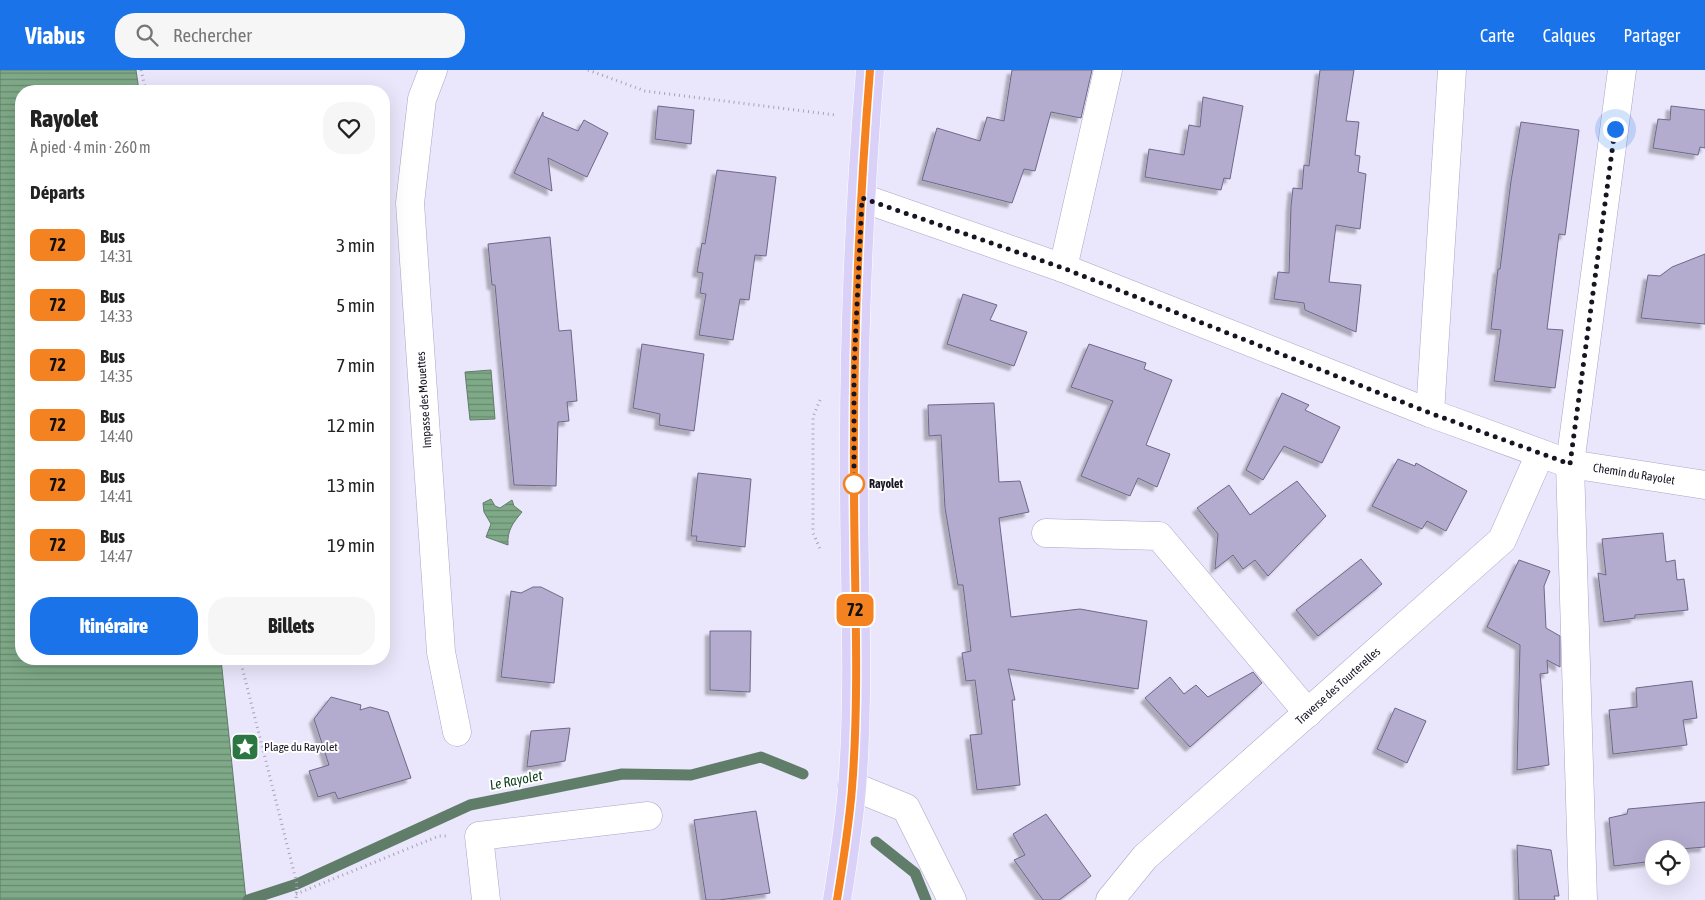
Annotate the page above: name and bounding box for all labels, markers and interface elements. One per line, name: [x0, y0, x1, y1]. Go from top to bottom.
search box: [115, 13, 465, 58]
icon: search: [133, 21, 161, 49]
text: Viabus: [25, 22, 85, 49]
text: Rechercher: [173, 24, 252, 46]
text: Carte: [1480, 25, 1515, 46]
text: Calques: [1543, 25, 1596, 46]
text: Partager: [1624, 25, 1680, 46]
button: heart: [323, 102, 375, 154]
text: Rayolet: [30, 105, 98, 132]
your location: [1603, 117, 1628, 142]
text: À pied · 4 min · 260 m: [30, 138, 151, 156]
text: Départs: [30, 181, 85, 203]
text: Bus: [100, 225, 125, 247]
text: 72: [49, 234, 66, 255]
text: 3 min: [336, 234, 375, 256]
text: 14:31: [100, 247, 133, 265]
text: Bus: [100, 285, 125, 307]
text: 72: [49, 294, 66, 315]
text: 5 min: [336, 294, 375, 316]
text: 14:33: [100, 307, 133, 325]
text: Bus: [100, 345, 125, 367]
street label: Impasse des Mouettes: [414, 351, 434, 449]
text: 72: [49, 354, 66, 375]
text: 7 min: [336, 354, 375, 376]
text: 14:35: [100, 367, 133, 385]
text: Bus: [100, 405, 125, 427]
text: 72: [49, 414, 66, 435]
text: 12 min: [327, 414, 375, 436]
text: 14:40: [100, 427, 133, 445]
street label: Chemin du Rayolet: [1592, 461, 1676, 487]
text: Bus: [100, 465, 125, 487]
marker: Rayolet: [843, 473, 865, 495]
text: 72: [49, 474, 66, 495]
text: 13 min: [327, 474, 375, 496]
place label: Rayolet: [869, 477, 904, 491]
text: 14:41: [100, 487, 133, 505]
text: Bus: [100, 525, 125, 547]
text: 72: [49, 534, 66, 555]
text: 19 min: [327, 534, 375, 556]
text: 14:47: [100, 547, 133, 565]
line badge: 72: [832, 594, 878, 626]
button: Itinéraire: [30, 597, 198, 655]
button: Billets: [208, 597, 375, 655]
text: 72: [847, 599, 863, 620]
street label: Traverse des Tourterelles: [1293, 644, 1383, 728]
place icon: Plage du Rayolet: [230, 732, 260, 762]
place label: Plage du Rayolet: [264, 740, 338, 754]
water label: Le Rayolet: [488, 767, 544, 793]
map controls: [1645, 840, 1690, 885]
button: locate: [1645, 840, 1690, 885]

